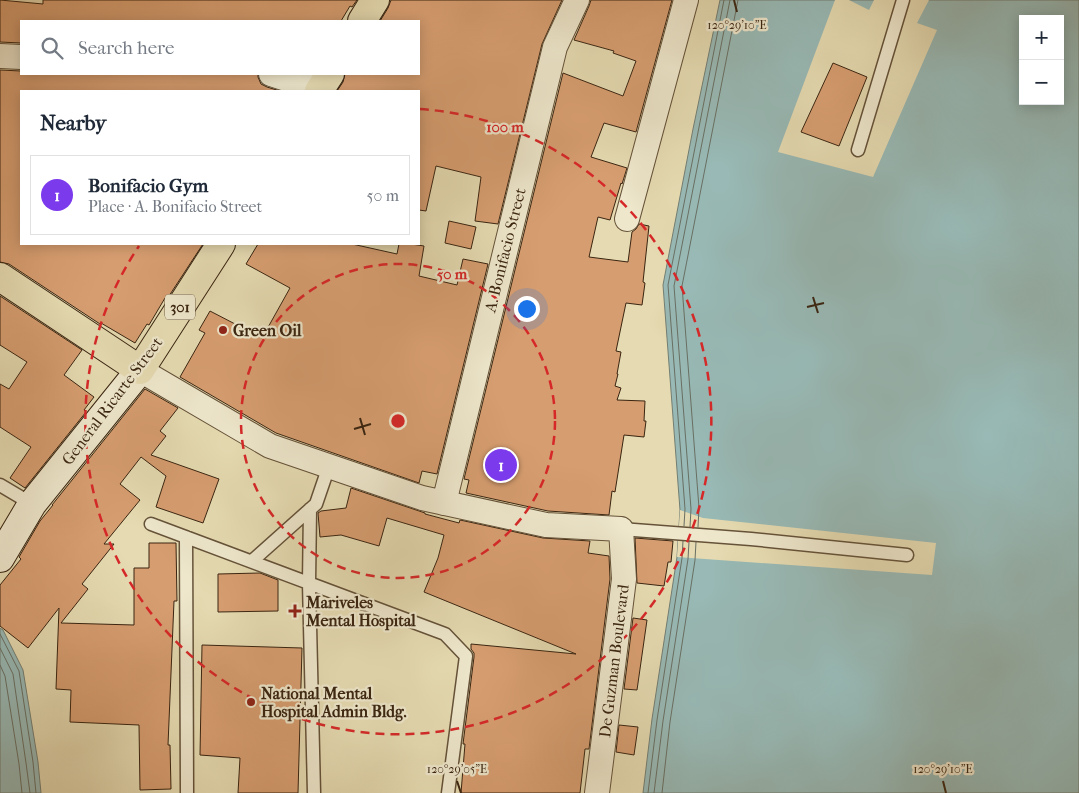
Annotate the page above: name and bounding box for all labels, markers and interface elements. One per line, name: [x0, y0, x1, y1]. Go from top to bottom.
map controls: [1019, 15, 1064, 105]
button: +: [1019, 15, 1064, 60]
text: 120°29'10"E: [707, 18, 767, 32]
search box: [20, 20, 420, 75]
icon: search: [38, 34, 66, 62]
text: Search here: [78, 37, 174, 59]
button: −: [1019, 60, 1064, 105]
text: Nearby: [40, 111, 106, 135]
text: 100 m: [486, 118, 524, 136]
text: Bonifacio Gym: [88, 175, 208, 197]
text: 1: [54, 186, 60, 205]
text: 50 m: [367, 186, 399, 205]
street label: A. Bonifacio Street: [480, 186, 530, 315]
text: Place · A. Bonifacio Street: [88, 197, 262, 216]
text: 50 m: [437, 265, 468, 283]
road number: 301: [165, 294, 195, 320]
your location: [514, 296, 540, 322]
place label: Green Oil: [233, 321, 302, 340]
marker: Green Oil: [217, 324, 229, 336]
street label: General Ricarte Street: [58, 333, 166, 469]
centre of rings: [389, 412, 407, 430]
pin: 1: [485, 446, 517, 484]
street label: De Guzman Boulevard: [595, 583, 633, 739]
place label: Mariveles Mental Hospital: [305, 593, 416, 631]
marker: Mariveles Mental Hospital: [288, 604, 302, 618]
place label: National Mental Hospital Admin Bldg.: [261, 684, 407, 722]
marker: National Mental Hospital Admin Bldg.: [245, 696, 257, 708]
text: 120°29'05"E: [427, 762, 487, 776]
text: 120°29'10"E: [913, 762, 973, 776]

